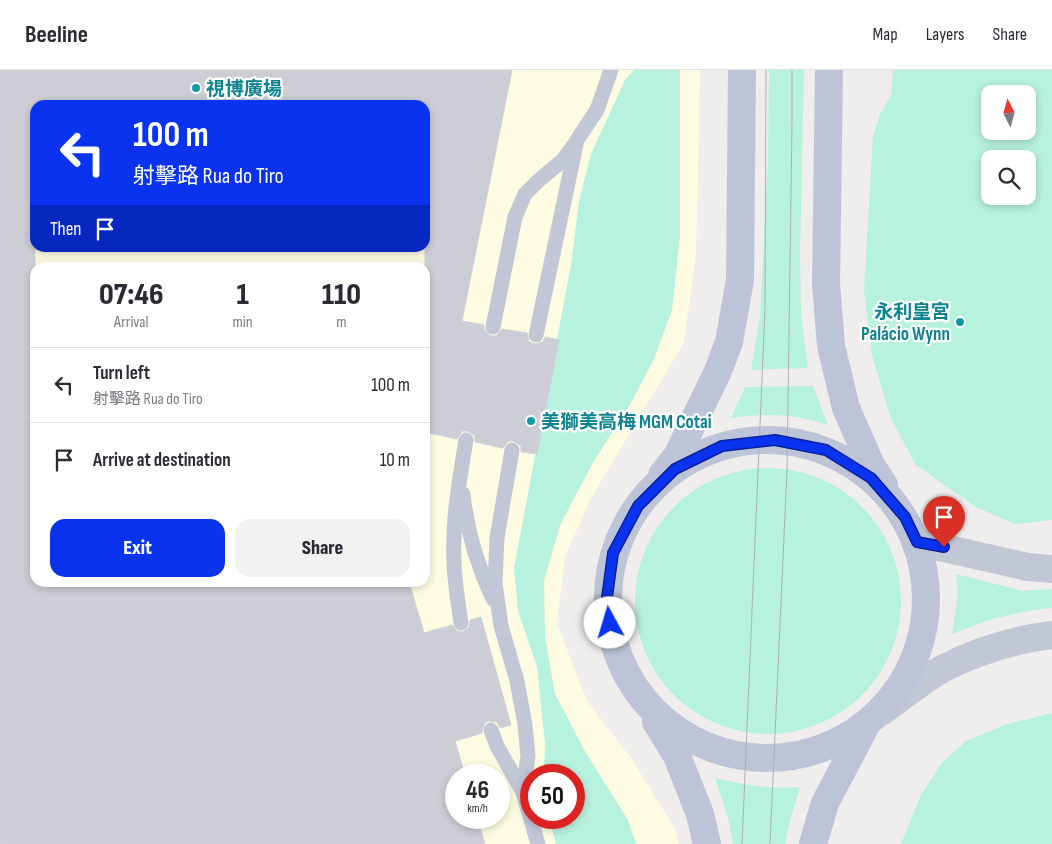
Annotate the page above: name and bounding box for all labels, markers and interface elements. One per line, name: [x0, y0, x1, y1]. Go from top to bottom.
text: Beeline: [25, 20, 88, 49]
text: Map: [873, 24, 898, 45]
text: Layers: [926, 24, 965, 45]
text: Share: [993, 24, 1027, 45]
place label: 視博廣場: [206, 78, 282, 101]
marker: 視博廣場: [190, 82, 202, 94]
north arrow: [981, 85, 1036, 140]
map controls: [981, 85, 1036, 205]
text: 100 m: [133, 114, 209, 157]
icon: left: [50, 120, 115, 185]
button: search: [981, 150, 1036, 205]
text: 射擊路 Rua do Tiro: [133, 163, 284, 190]
icon: arrive: [91, 215, 119, 243]
text: Then: [50, 218, 81, 241]
text: 07:46: [99, 277, 164, 313]
text: 1: [236, 277, 249, 313]
text: 110: [322, 277, 361, 313]
place label: 永利皇宮 Palácio Wynn: [861, 301, 950, 346]
text: Arrival: [114, 313, 148, 332]
text: min: [233, 313, 253, 332]
text: m: [336, 313, 346, 332]
marker: 永利皇宮 Palácio Wynn: [954, 316, 966, 328]
text: Turn left: [93, 362, 150, 385]
icon: left: [50, 371, 78, 399]
text: 100 m: [371, 374, 410, 397]
text: 射擊路 Rua do Tiro: [93, 390, 203, 409]
place label: 美獅美高梅 MGM Cotai: [541, 411, 712, 434]
marker: 美獅美高梅 MGM Cotai: [525, 415, 537, 427]
icon: arrive: [50, 446, 78, 474]
text: Arrive at destination: [93, 449, 231, 472]
text: 10 m: [380, 449, 410, 472]
pin: [923, 496, 965, 547]
icon: arrive: [930, 503, 958, 531]
button: Exit: [50, 519, 225, 577]
button: Share: [235, 519, 410, 577]
position arrow: [583, 596, 635, 648]
speed limit sign: 50: [520, 764, 585, 829]
text: 46: [466, 775, 489, 806]
text: km/h: [467, 801, 488, 816]

